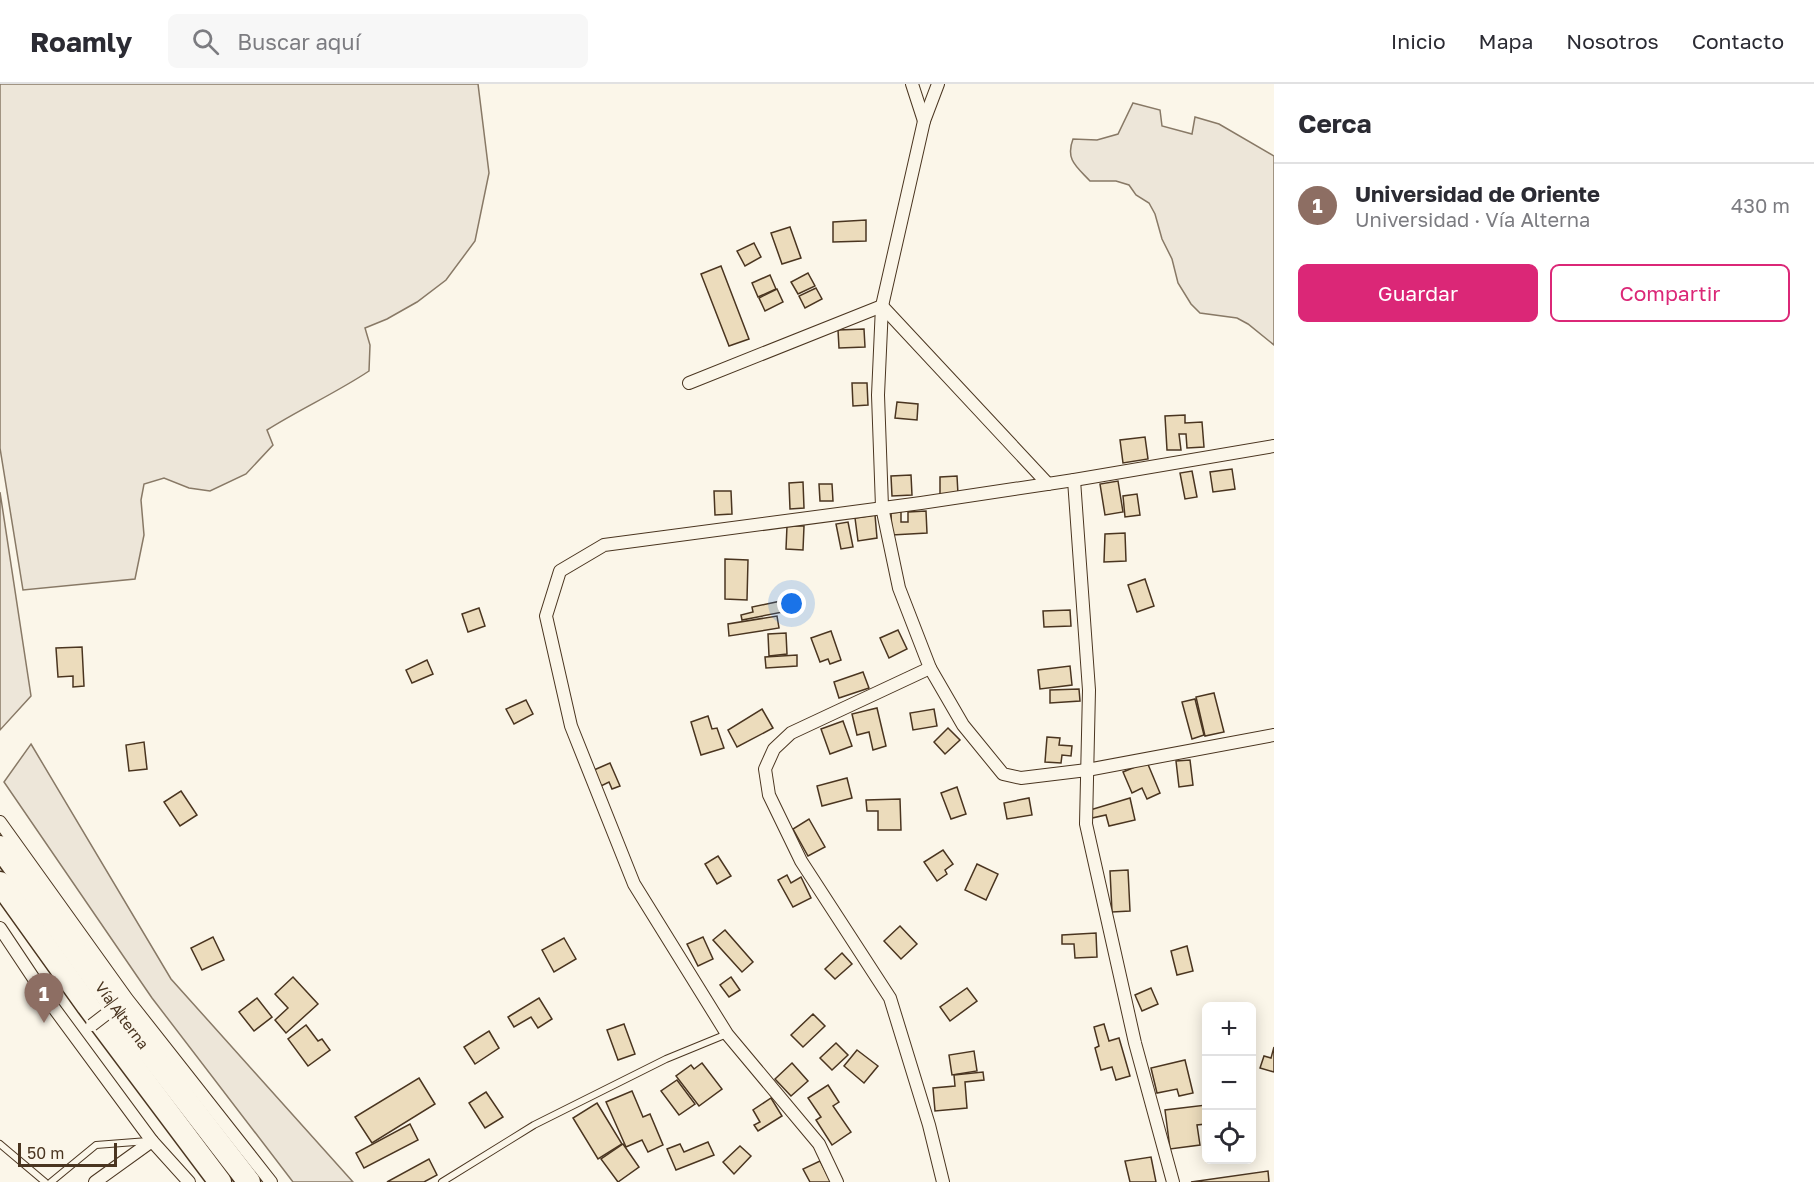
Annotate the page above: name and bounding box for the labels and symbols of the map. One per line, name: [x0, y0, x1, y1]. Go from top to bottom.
your location: [777, 589, 806, 618]
pin: 1: [24, 974, 63, 1023]
street label: Vía Alterna: [92, 978, 153, 1052]
scale bar: [18, 1140, 117, 1168]

